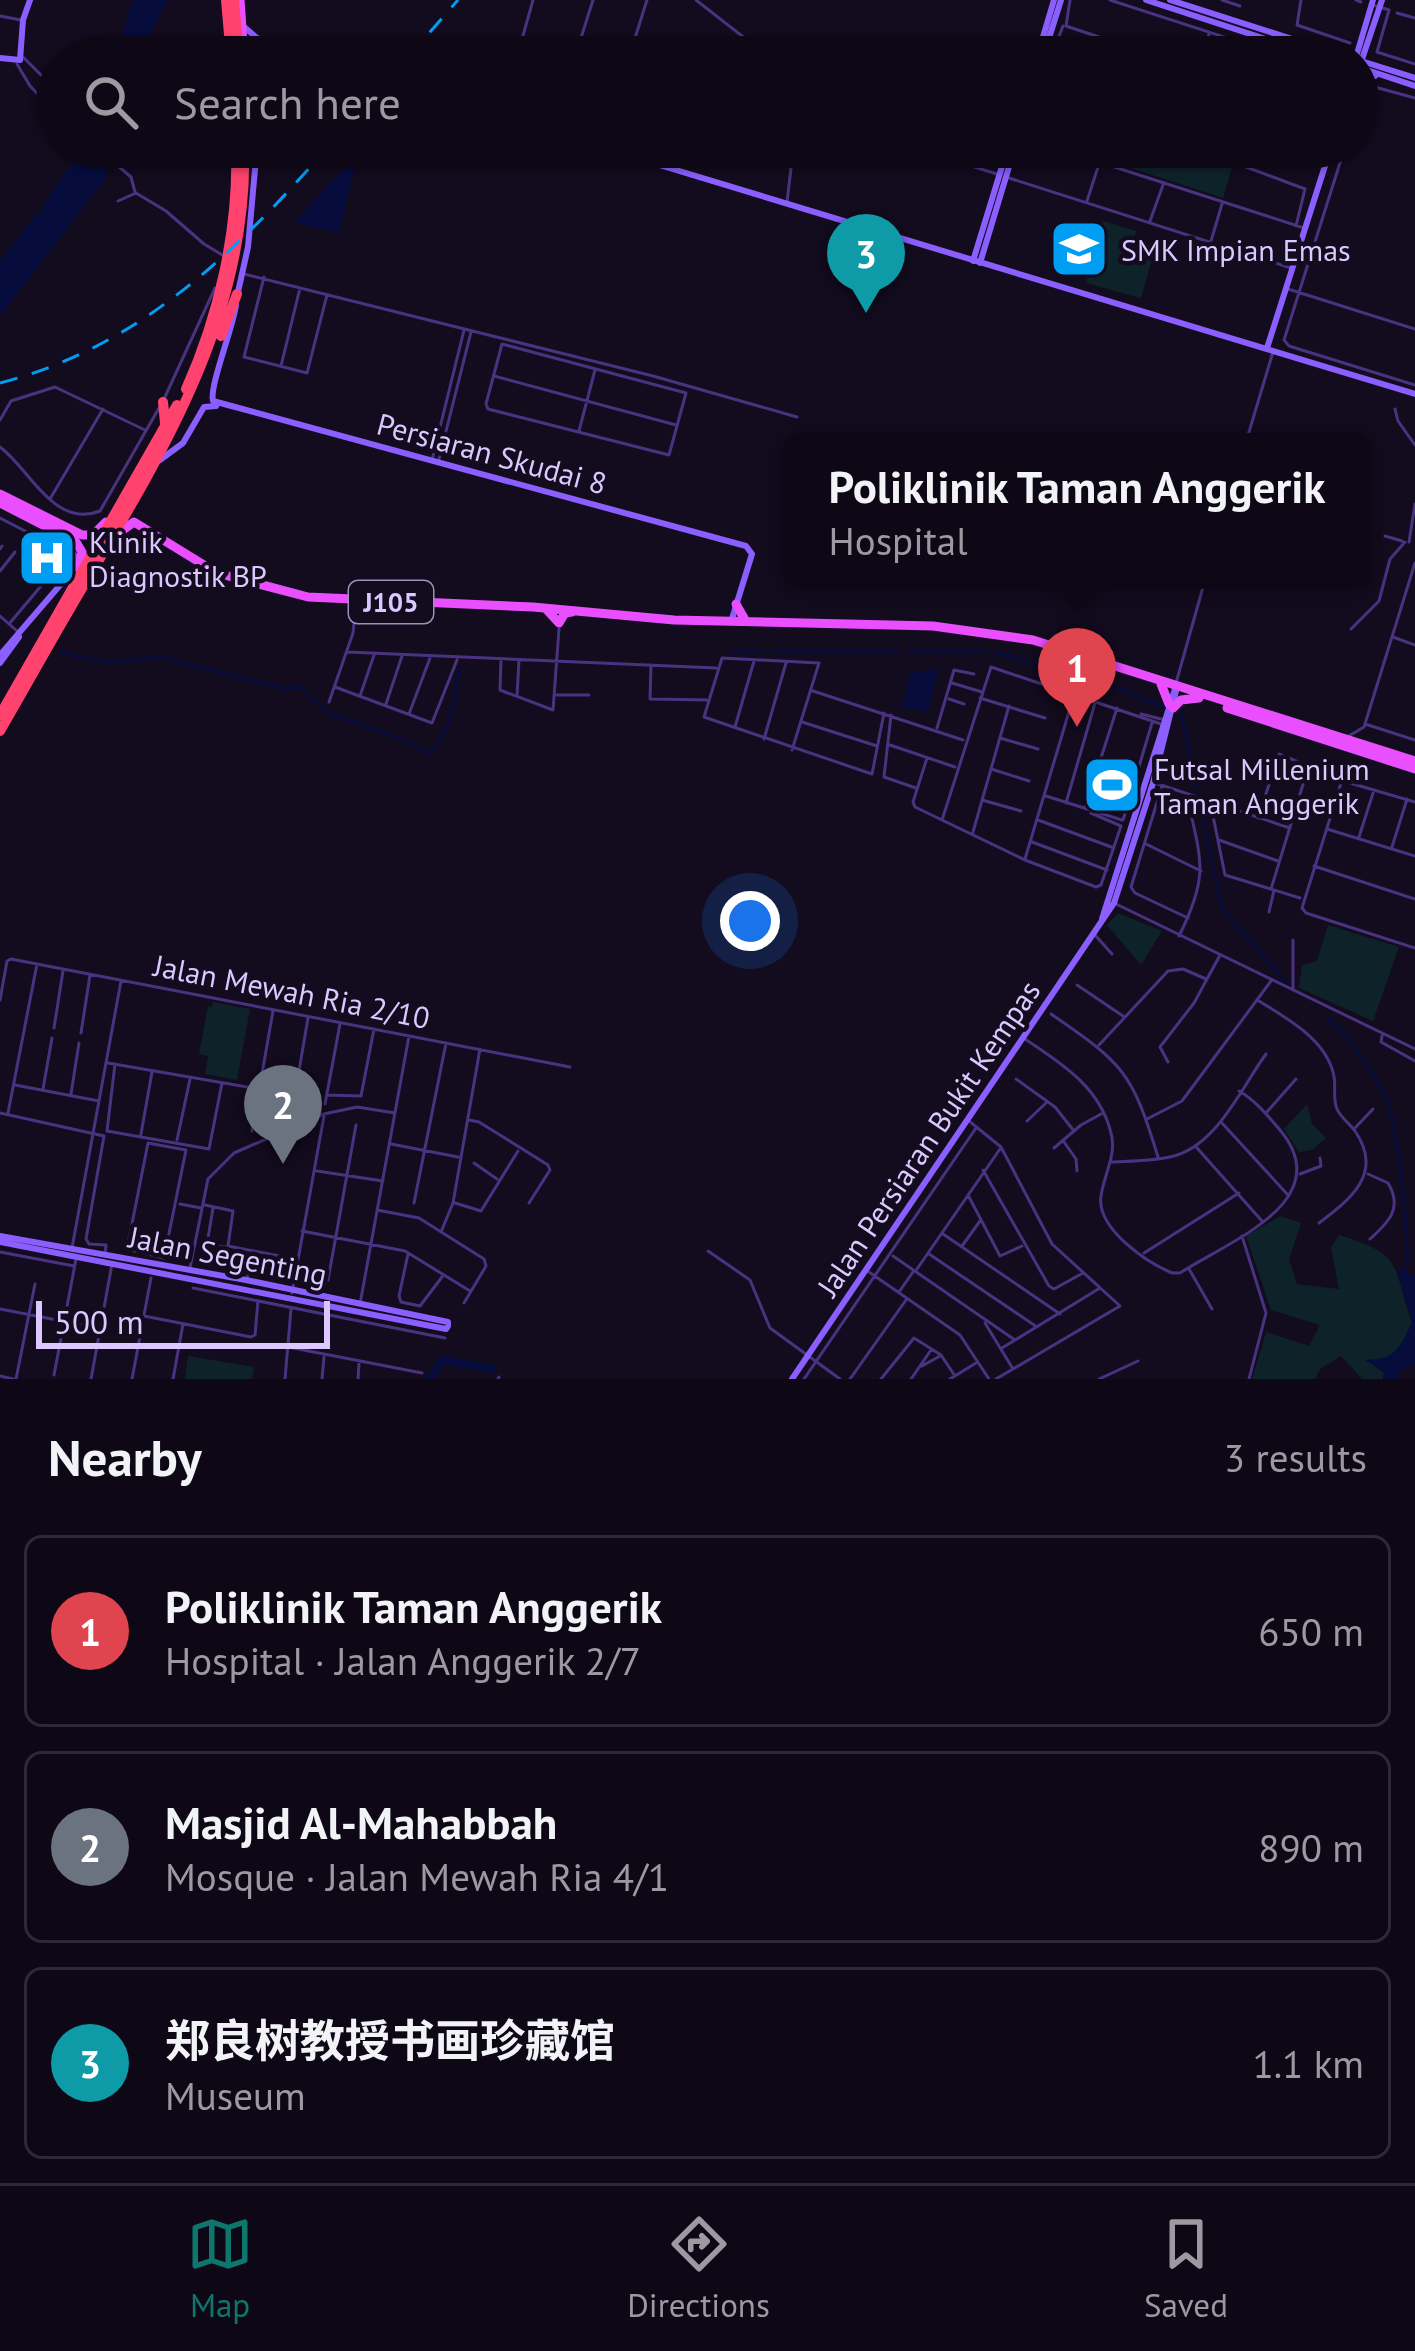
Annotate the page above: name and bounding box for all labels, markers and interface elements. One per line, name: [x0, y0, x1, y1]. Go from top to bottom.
search box: [36, 36, 1379, 168]
icon: search: [78, 69, 144, 135]
text: Search here: [174, 73, 401, 131]
pin: 3: [827, 214, 905, 313]
school or university icon: SMK Impian Emas: [1048, 218, 1110, 280]
place label: SMK Impian Emas: [1121, 230, 1351, 269]
street label: Persiaran Skudai 8: [373, 404, 611, 502]
popup: [783, 433, 1371, 589]
text: Poliklinik Taman Anggerik: [829, 457, 1325, 515]
text: Hospital: [829, 515, 968, 566]
place label: Klinik Diagnostik BP: [89, 522, 267, 595]
hospital icon: Klinik Diagnostik BP: [16, 527, 78, 589]
road number: J105: [349, 581, 433, 623]
pin: 1: [1038, 628, 1116, 727]
place label: Futsal Millenium Taman Anggerik: [1154, 749, 1370, 822]
sports icon: Futsal Millenium Taman Anggerik: [1081, 754, 1143, 816]
your location: [720, 891, 780, 951]
street label: Jalan Mewah Ria 2/10: [149, 945, 433, 1037]
street label: Jalan Persiaran Bukit Kempas: [807, 973, 1048, 1305]
pin: 2: [244, 1065, 322, 1164]
street label: Jalan Segenting: [124, 1216, 330, 1293]
scale bar: [36, 1295, 330, 1348]
text: 500 m: [54, 1300, 144, 1343]
text: Nearby: [48, 1424, 202, 1490]
text: 3 results: [1224, 1432, 1367, 1483]
text: Poliklinik Taman Anggerik: [165, 1577, 662, 1635]
text: 1: [79, 1606, 101, 1657]
text: 650 m: [1258, 1606, 1364, 1657]
text: Hospital · Jalan Anggerik 2/7: [165, 1635, 641, 1686]
text: Masjid Al-Mahabbah: [165, 1793, 557, 1851]
text: 2: [79, 1822, 101, 1873]
text: 890 m: [1258, 1822, 1364, 1873]
text: Mosque · Jalan Mewah Ria 4/1: [165, 1851, 669, 1902]
text: 郑良树教授书画珍藏馆: [165, 2011, 615, 2069]
text: 3: [79, 2038, 101, 2089]
text: 1.1 km: [1252, 2038, 1364, 2089]
text: Museum: [165, 2070, 306, 2121]
tab: Map: [187, 2211, 253, 2326]
tab: Directions: [627, 2211, 770, 2326]
tab: Saved: [1144, 2211, 1228, 2326]

